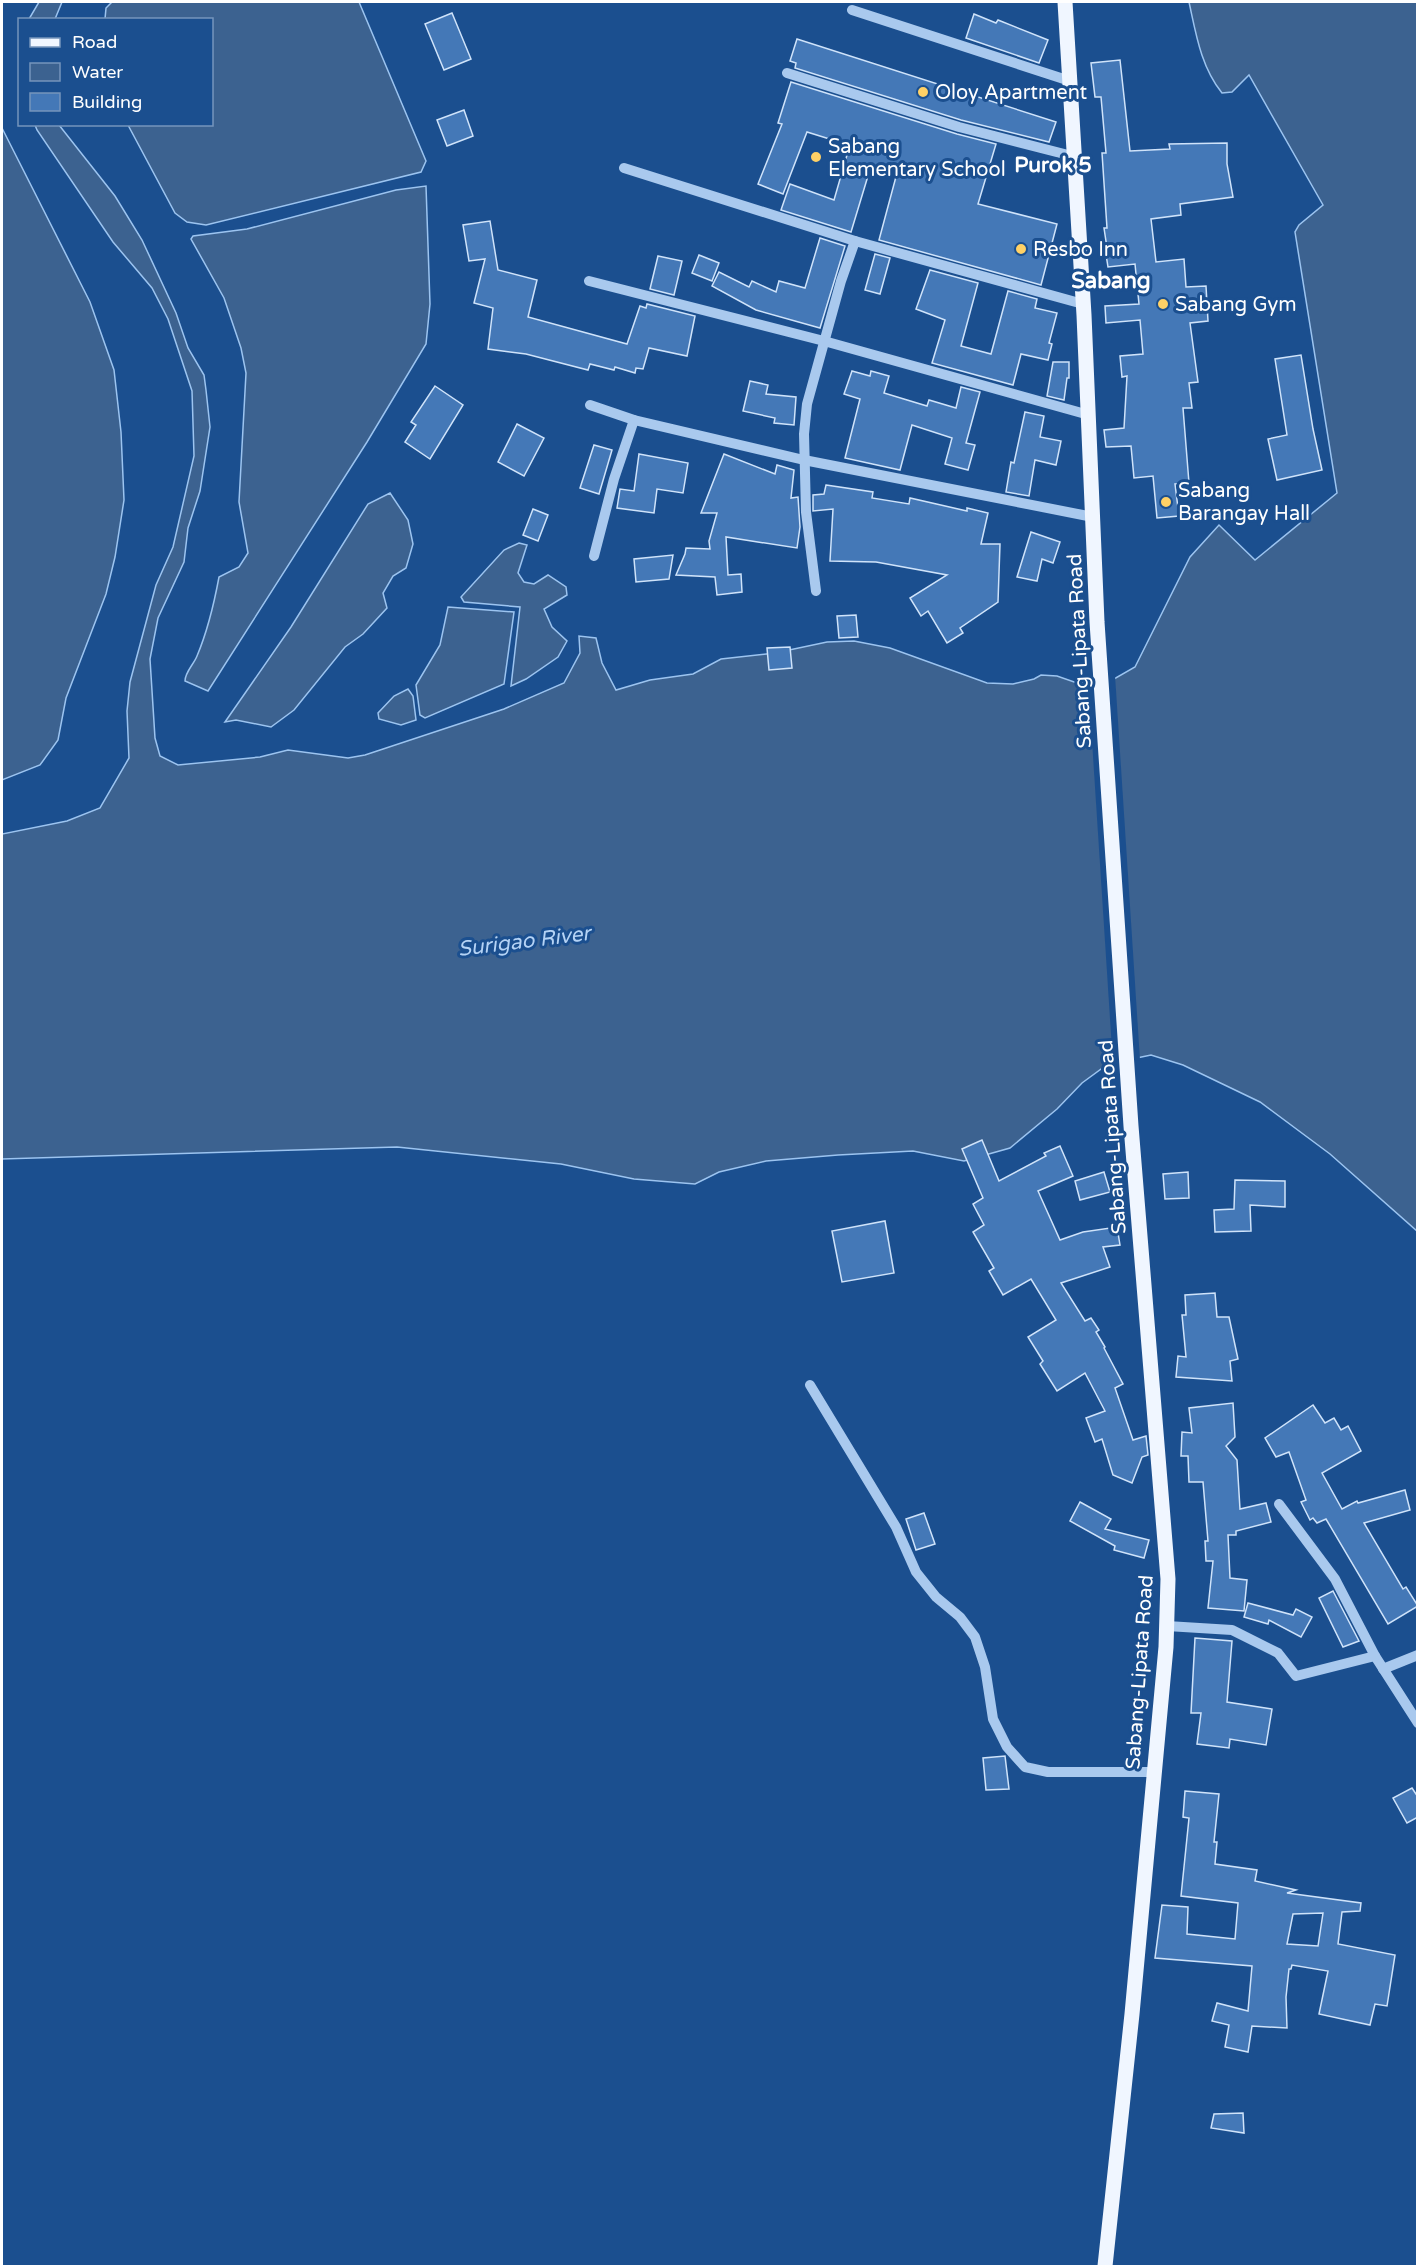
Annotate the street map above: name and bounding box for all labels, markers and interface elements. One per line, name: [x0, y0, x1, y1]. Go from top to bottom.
legend: [18, 18, 213, 126]
text: Road: [72, 31, 117, 53]
text: Water: [72, 61, 123, 83]
place label: Oloy Apartment: [935, 81, 1088, 105]
marker: Oloy Apartment: [916, 85, 930, 99]
text: Building: [72, 91, 142, 113]
place label: Sabang Elementary School: [828, 135, 1006, 182]
marker: Sabang Elementary School: [809, 150, 823, 164]
district label: Purok 5: [1014, 153, 1092, 178]
place label: Resbo Inn: [1033, 238, 1128, 262]
marker: Resbo Inn: [1014, 242, 1028, 256]
district label: Sabang: [1071, 268, 1151, 294]
place label: Sabang Gym: [1175, 293, 1297, 317]
marker: Sabang Gym: [1156, 297, 1170, 311]
place label: Sabang Barangay Hall: [1178, 479, 1310, 526]
marker: Sabang Barangay Hall: [1159, 495, 1173, 509]
street label: Sabang-Lipata Road: [1063, 553, 1097, 749]
water label: Surigao River: [456, 921, 595, 962]
street label: Sabang-Lipata Road: [1094, 1039, 1132, 1235]
street label: Sabang-Lipata Road: [1121, 1574, 1159, 1770]

